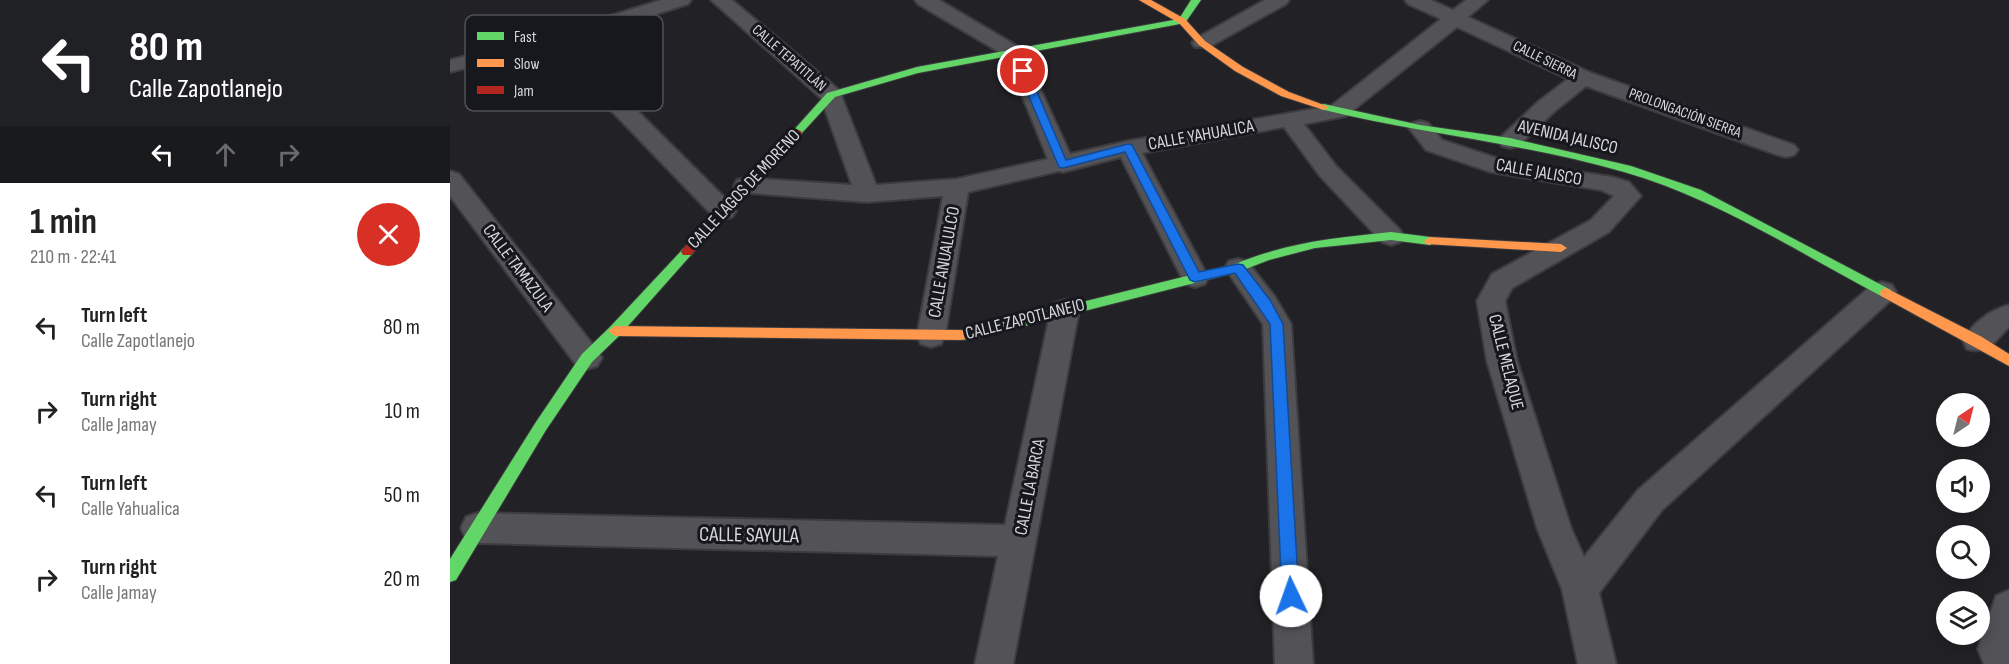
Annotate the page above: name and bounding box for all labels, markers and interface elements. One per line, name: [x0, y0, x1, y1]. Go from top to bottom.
legend: [465, 15, 663, 111]
street label: CALLE TEPATITLÁN: [748, 21, 830, 95]
text: 80 m: [129, 22, 203, 73]
icon: left: [30, 24, 108, 102]
text: Fast: [514, 28, 537, 47]
street label: CALLE SIERRA: [1510, 36, 1581, 84]
pin: [997, 45, 1048, 96]
icon: arrive: [1006, 54, 1039, 87]
text: Slow: [514, 55, 539, 74]
text: Calle Zapotlanejo: [129, 73, 283, 105]
text: Jam: [513, 82, 534, 101]
street label: PROLONGACIÓN SIERRA: [1626, 84, 1744, 142]
street label: CALLE YAHUALICA: [1147, 115, 1256, 155]
street label: AVENIDA JALISCO: [1515, 115, 1620, 159]
street label: CALLE LAGOS DE MORENO: [683, 125, 805, 253]
icon: left: [146, 138, 179, 171]
icon: ahead: [209, 138, 242, 171]
icon: right: [272, 138, 305, 171]
street label: CALLE JALISCO: [1494, 154, 1584, 190]
text: 1 min: [30, 201, 97, 244]
button: close: [357, 203, 420, 266]
street label: CALLE ANUALULCO: [924, 205, 964, 319]
street label: CALLE TAMAZULA: [478, 220, 558, 316]
text: 210 m · 22:41: [30, 245, 116, 269]
street label: CALLE ZAPOTLANEJO: [963, 294, 1087, 344]
text: Turn left: [81, 302, 147, 329]
icon: left: [30, 311, 63, 344]
street label: CALLE MELAQUE: [1484, 312, 1528, 412]
text: 80 m: [383, 314, 420, 341]
text: Calle Zapotlanejo: [81, 329, 195, 353]
text: Turn right: [81, 386, 157, 413]
north arrow: [1936, 393, 1990, 447]
map controls: [1936, 393, 1990, 645]
icon: right: [30, 395, 63, 428]
text: 10 m: [385, 398, 420, 425]
text: Calle Jamay: [81, 413, 157, 437]
street label: CALLE LA BARCA: [1010, 437, 1050, 537]
button: sound: [1936, 459, 1990, 513]
text: Turn left: [81, 470, 147, 497]
icon: left: [30, 479, 63, 512]
text: 50 m: [384, 482, 420, 509]
text: Calle Yahualica: [81, 497, 180, 521]
street label: CALLE SAYULA: [699, 522, 800, 548]
button: search: [1936, 525, 1990, 579]
text: Turn right: [81, 554, 157, 581]
icon: right: [30, 563, 63, 596]
position arrow: [1259, 564, 1323, 628]
text: 20 m: [384, 566, 420, 593]
text: Calle Jamay: [81, 581, 157, 605]
button: layers: [1936, 591, 1990, 645]

